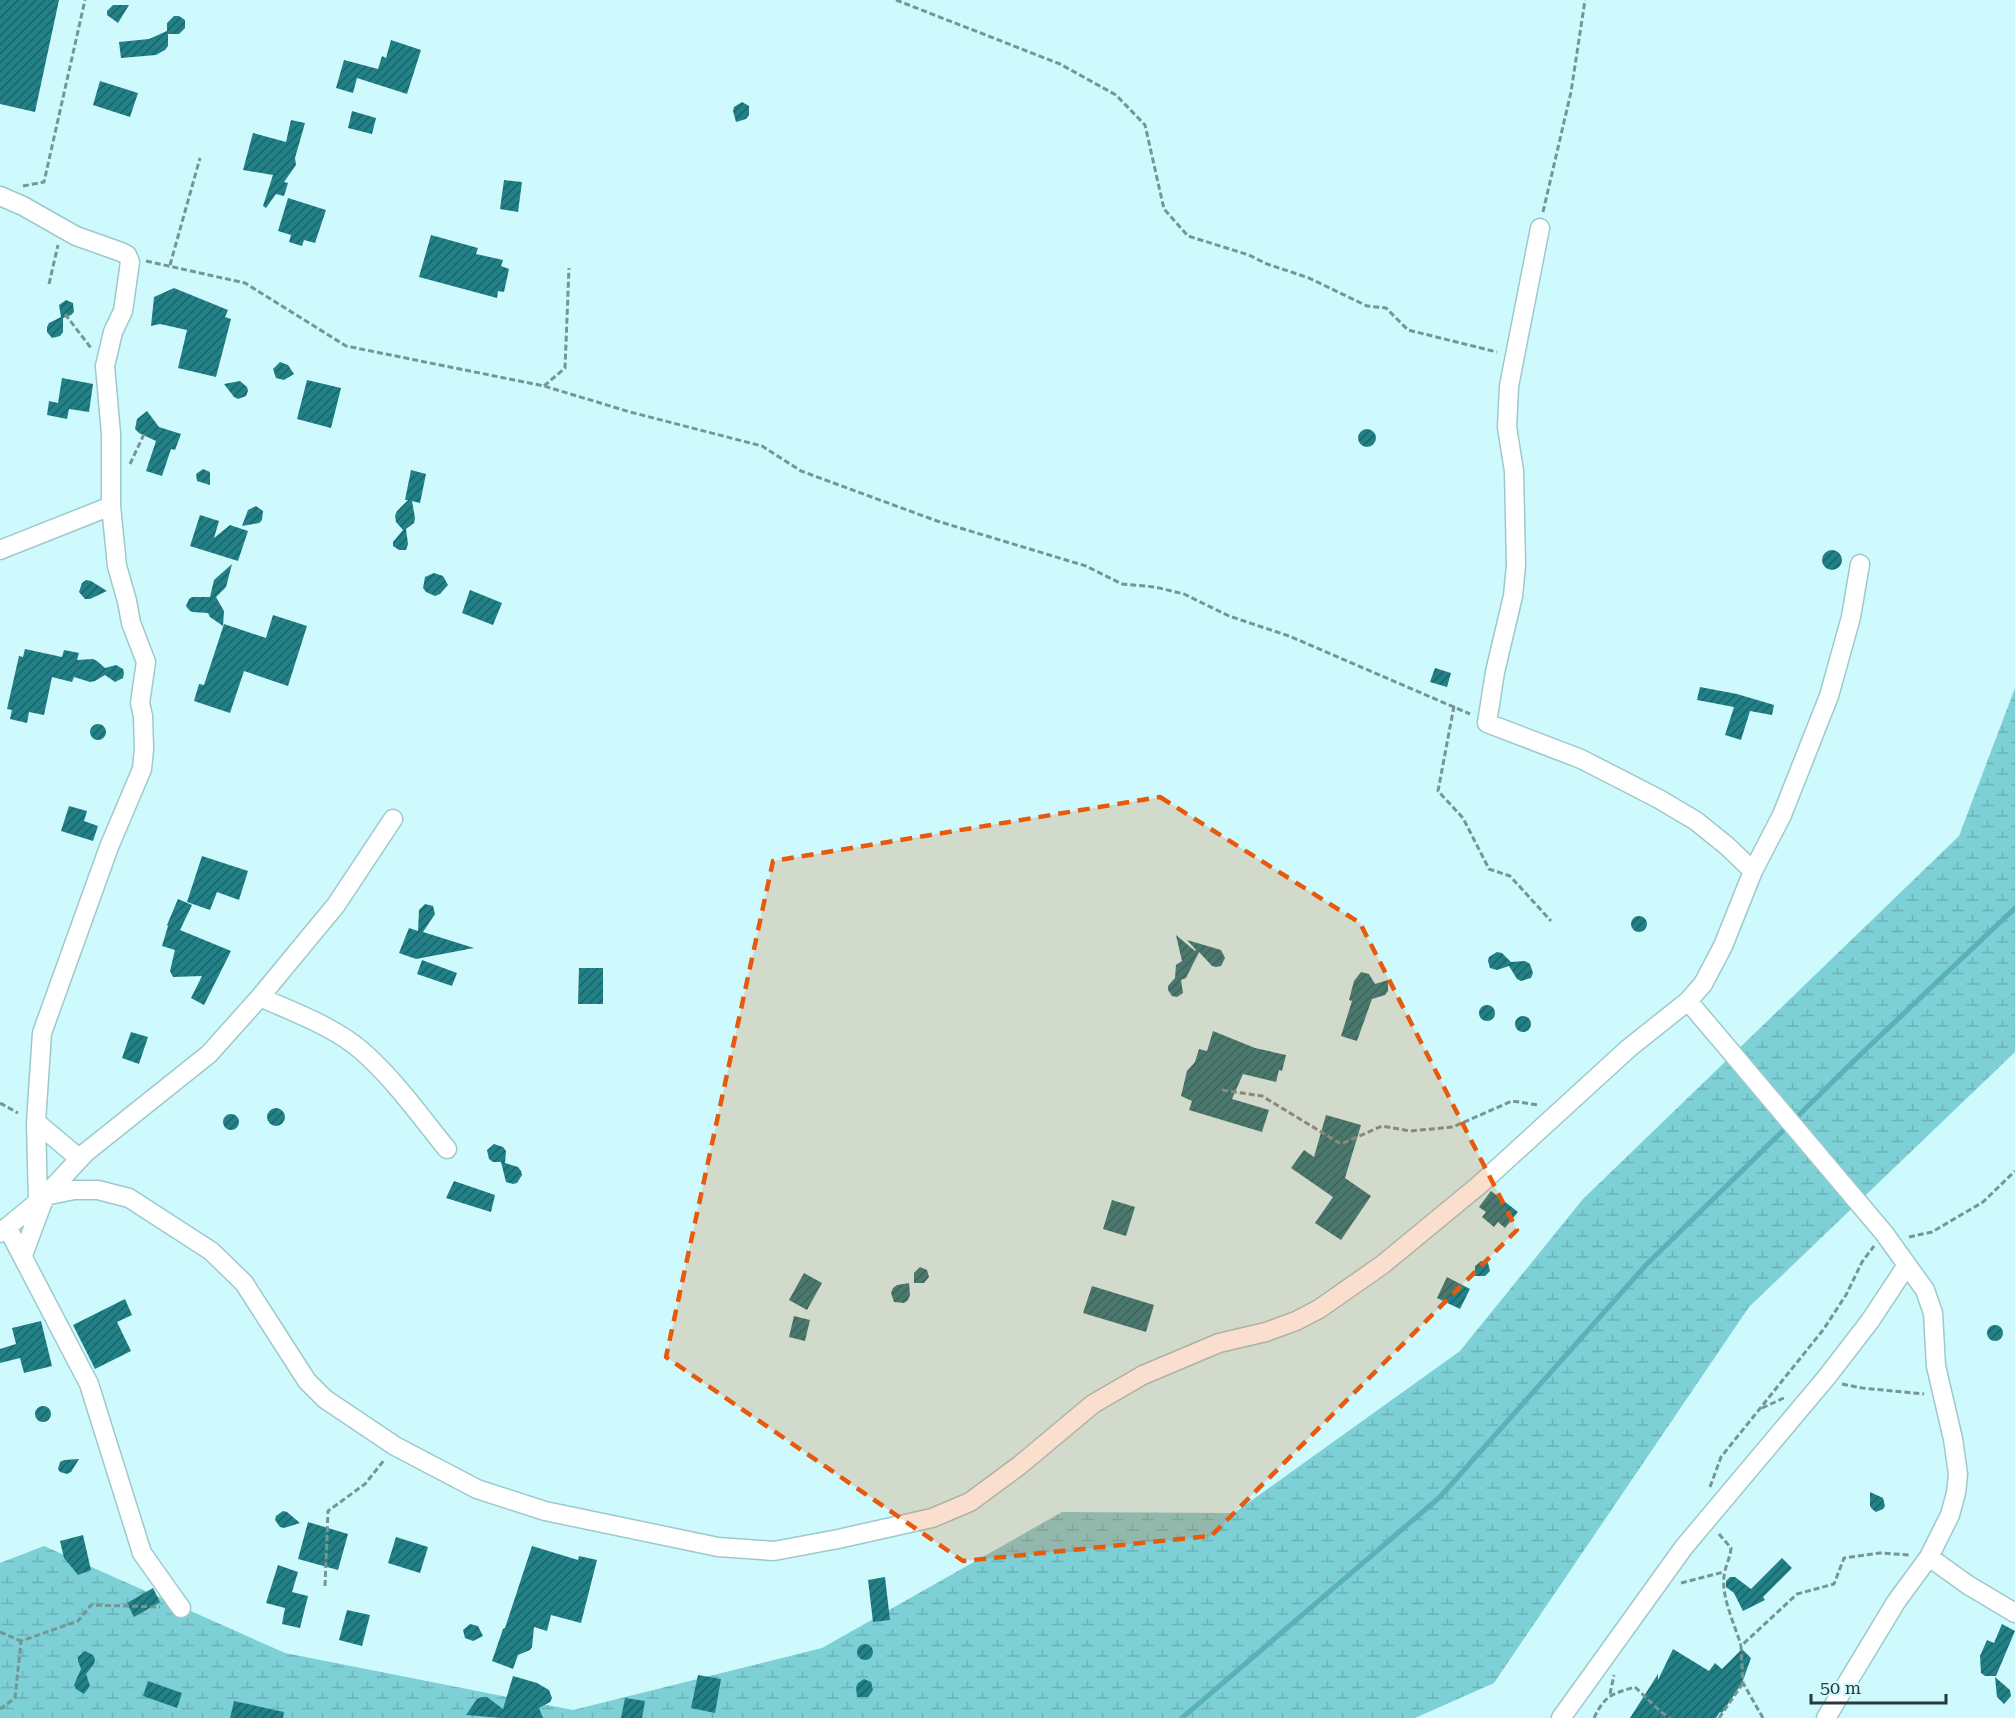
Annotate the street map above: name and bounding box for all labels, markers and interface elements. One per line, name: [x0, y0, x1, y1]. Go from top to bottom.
scale bar: [1811, 1667, 1946, 1705]
text: 50 m: [1820, 1677, 1861, 1698]

